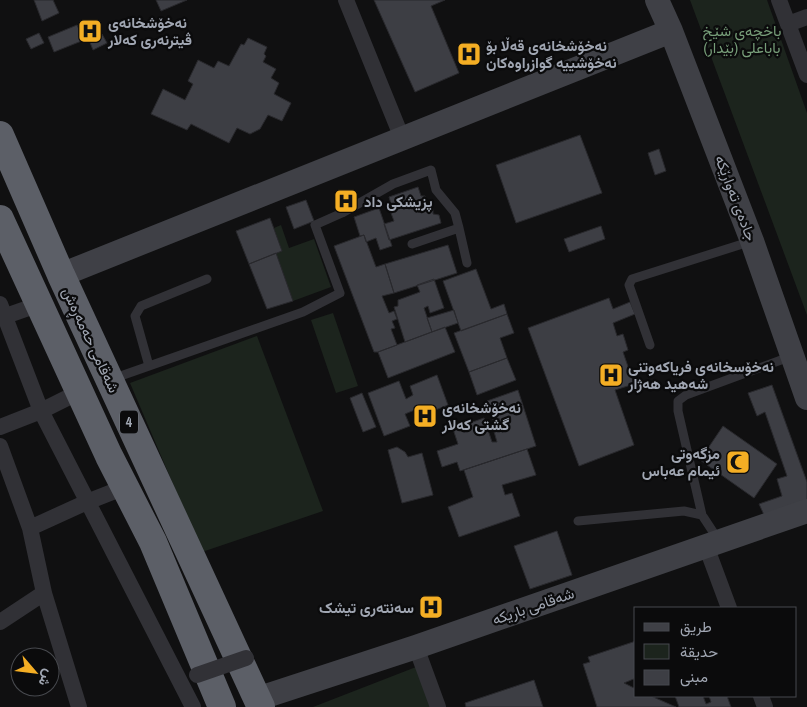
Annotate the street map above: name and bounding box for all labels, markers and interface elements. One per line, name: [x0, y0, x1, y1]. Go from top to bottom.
place label: نەخۆشخانەی ڤیترنەری کەلار: [107, 12, 192, 50]
hospital icon: نەخۆشخانەی ڤیترنەری کەلار: [77, 18, 103, 44]
park label: باخچەی شێخ باباعلی (بێدار): [703, 20, 781, 58]
place label: نەخۆشخانەی قەڵا بۆ نەخۆشییە گوازراوەکان: [486, 35, 617, 73]
hospital icon: نەخۆشخانەی قەڵا بۆ نەخۆشییە گوازراوەکان: [456, 41, 482, 67]
street label: جادەی تەوارێکە: [710, 152, 762, 244]
hospital icon: پزیشکی داد: [333, 188, 359, 214]
place label: پزیشکی داد: [364, 191, 433, 212]
street label: شەقامی حەمەڕەش: [56, 284, 125, 397]
place label: نەخۆسخانەی فریاکەوتنی شەهید هەژار: [627, 356, 774, 394]
hospital icon: نەخۆسخانەی فریاکەوتنی شەهید هەژار: [598, 362, 624, 388]
place label: نەخۆشخانەی گشتی کەلار: [441, 397, 521, 435]
hospital icon: نەخۆشخانەی گشتی کەلار: [412, 403, 438, 429]
road number: 4: [120, 411, 138, 434]
place label: مزگەوتی ئیمام عەباس: [642, 443, 720, 481]
mosque icon: مزگەوتی ئیمام عەباس: [725, 449, 751, 475]
street label: شەقامی باریکە: [489, 582, 577, 630]
hospital icon: سەنتەری تیشک: [418, 594, 444, 620]
place label: سەنتەری تیشک: [319, 597, 414, 618]
legend: [634, 607, 797, 697]
text: طريق: [680, 616, 712, 637]
text: حديقة: [680, 641, 718, 662]
north arrow: [10, 647, 60, 697]
text: ش: [35, 666, 58, 690]
text: مبنى: [680, 666, 708, 687]

